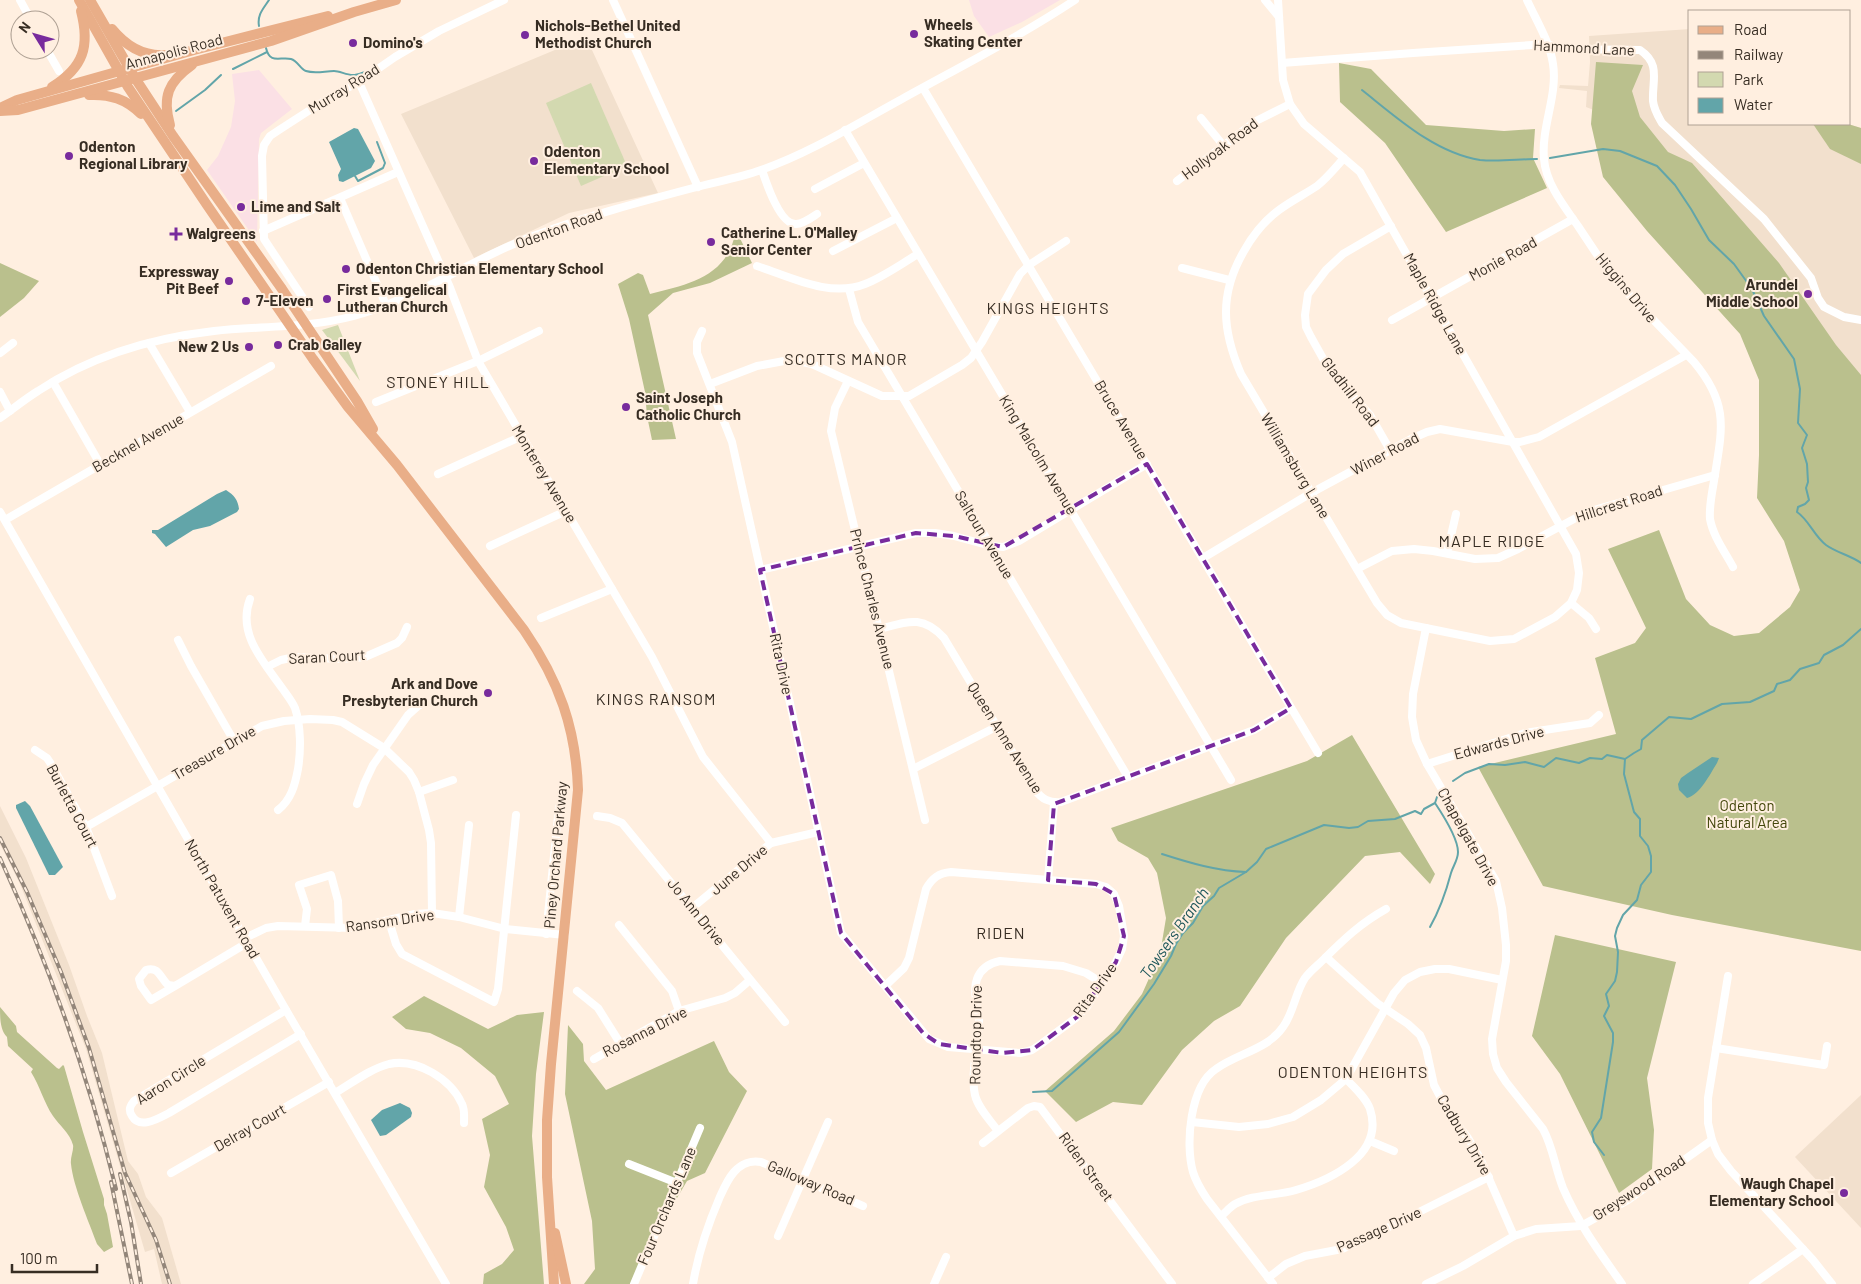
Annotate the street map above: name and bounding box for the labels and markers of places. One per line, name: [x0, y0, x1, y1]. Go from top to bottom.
place label: Wheels Skating Center: [924, 15, 1023, 50]
place label: Nichols-Bethel United Methodist Church: [535, 16, 680, 51]
marker: Wheels Skating Center: [908, 28, 920, 40]
marker: Nichols-Bethel United Methodist Church: [519, 29, 531, 41]
place label: Domino's: [363, 33, 423, 51]
marker: Domino's: [347, 37, 359, 49]
place label: Odenton Regional Library: [79, 137, 188, 172]
place label: Odenton Elementary School: [544, 142, 669, 177]
marker: Odenton Regional Library: [63, 150, 75, 162]
marker: Odenton Elementary School: [528, 155, 540, 167]
place label: Lime and Salt: [251, 197, 341, 215]
marker: Lime and Salt: [235, 201, 247, 213]
place label: Catherine L. O'Malley Senior Center: [721, 223, 858, 258]
place label: Walgreens: [186, 224, 256, 242]
marker: Walgreens: [170, 228, 182, 240]
marker: Catherine L. O'Malley Senior Center: [705, 236, 717, 248]
place label: Odenton Christian Elementary School: [356, 259, 604, 277]
place label: Expressway Pit Beef: [139, 262, 219, 297]
marker: Odenton Christian Elementary School: [340, 263, 352, 275]
marker: Expressway Pit Beef: [223, 275, 235, 287]
place label: Arundel Middle School: [1706, 275, 1798, 310]
place label: First Evangelical Lutheran Church: [337, 280, 448, 315]
marker: Arundel Middle School: [1802, 288, 1814, 300]
place label: 7-Eleven: [256, 291, 313, 309]
marker: First Evangelical Lutheran Church: [321, 293, 333, 305]
marker: 7-Eleven: [240, 295, 252, 307]
place label: Crab Galley: [288, 335, 362, 353]
place label: New 2 Us: [178, 337, 239, 355]
marker: Crab Galley: [272, 339, 284, 351]
marker: New 2 Us: [243, 341, 255, 353]
place label: Saint Joseph Catholic Church: [636, 388, 741, 423]
marker: Saint Joseph Catholic Church: [620, 401, 632, 413]
place label: Ark and Dove Presbyterian Church: [342, 674, 478, 709]
marker: Ark and Dove Presbyterian Church: [482, 687, 494, 699]
place label: Waugh Chapel Elementary School: [1709, 1174, 1834, 1209]
marker: Waugh Chapel Elementary School: [1838, 1187, 1850, 1199]

